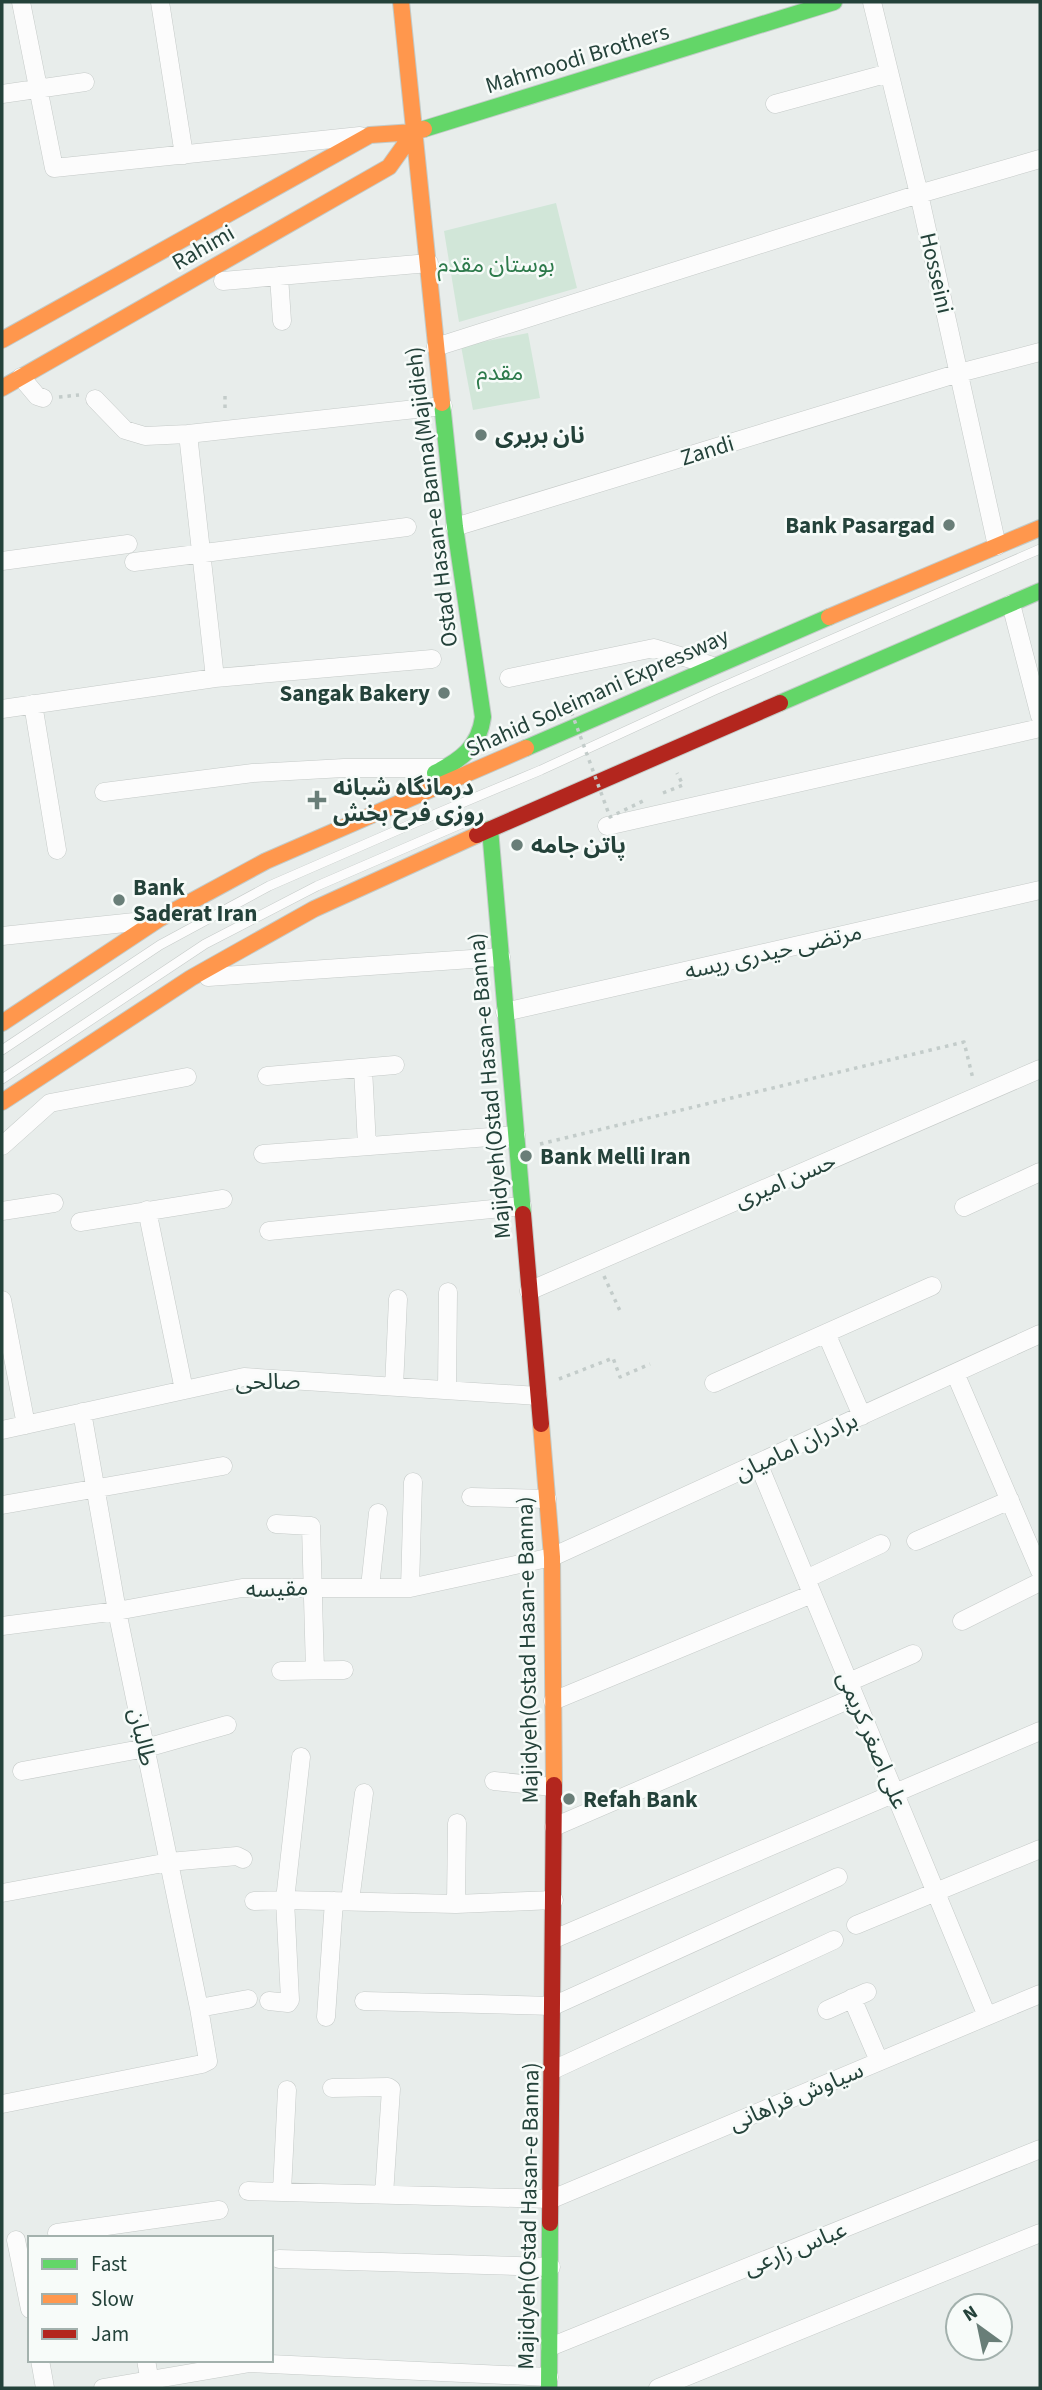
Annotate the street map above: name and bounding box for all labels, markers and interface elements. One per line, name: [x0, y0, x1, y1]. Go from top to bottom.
street label: Mahmoodi Brothers: [481, 15, 673, 102]
street label: Rahimi: [166, 216, 241, 279]
street label: Hosseini: [911, 229, 962, 317]
park label: بوستان مقدم: [437, 248, 555, 282]
street label: Ostad Hasan-e Banna(Majidieh): [397, 345, 466, 649]
park label: مقدم: [477, 356, 523, 390]
place label: نان بربری: [495, 419, 585, 452]
marker: نان بربری: [473, 427, 489, 443]
street label: Zandi: [676, 427, 738, 474]
place label: Bank Pasargad: [785, 509, 935, 542]
marker: Bank Pasargad: [941, 517, 957, 533]
street label: Shahid Soleimani Expressway: [460, 619, 734, 765]
place label: Sangak Bakery: [280, 677, 430, 710]
marker: Sangak Bakery: [436, 685, 452, 701]
place label: درمانگاه شبانه روزی فرح بخش: [333, 771, 485, 830]
marker: درمانگاه شبانه روزی فرح بخش: [307, 790, 327, 810]
place label: پاتن جامه: [531, 829, 626, 862]
marker: پاتن جامه: [509, 837, 525, 853]
place label: Bank Saderat Iran: [133, 871, 257, 930]
marker: Bank Saderat Iran: [111, 892, 127, 908]
street label: مرتضی حیدری ریسه: [681, 915, 865, 988]
street label: Majidyeh(Ostad Hasan-e Banna): [460, 932, 519, 1240]
place label: Bank Melli Iran: [540, 1140, 691, 1173]
street label: حسن امیری: [729, 1144, 841, 1217]
marker: Bank Melli Iran: [518, 1148, 534, 1164]
street label: صالحی: [235, 1365, 301, 1398]
street label: برادران امامیان: [729, 1404, 863, 1489]
street label: Majidyeh(Ostad Hasan-e Banna): [508, 1496, 547, 1804]
street label: مقیسه: [245, 1571, 309, 1606]
street label: علی اصغر کریمی: [829, 1666, 916, 1814]
street label: طالبان: [120, 1705, 165, 1769]
place label: Refah Bank: [583, 1783, 698, 1816]
marker: Refah Bank: [561, 1791, 577, 1807]
street label: سیاوش فراهانی: [724, 2053, 869, 2140]
street label: Majidyeh(Ostad Hasan-e Banna): [509, 2062, 548, 2370]
street label: عباس زارعی: [739, 2213, 852, 2284]
legend: [28, 2236, 273, 2362]
text: Fast: [91, 2249, 127, 2279]
text: Slow: [91, 2284, 134, 2314]
north arrow: [944, 2292, 1014, 2362]
text: N: [958, 2299, 983, 2329]
text: Jam: [91, 2319, 129, 2349]

